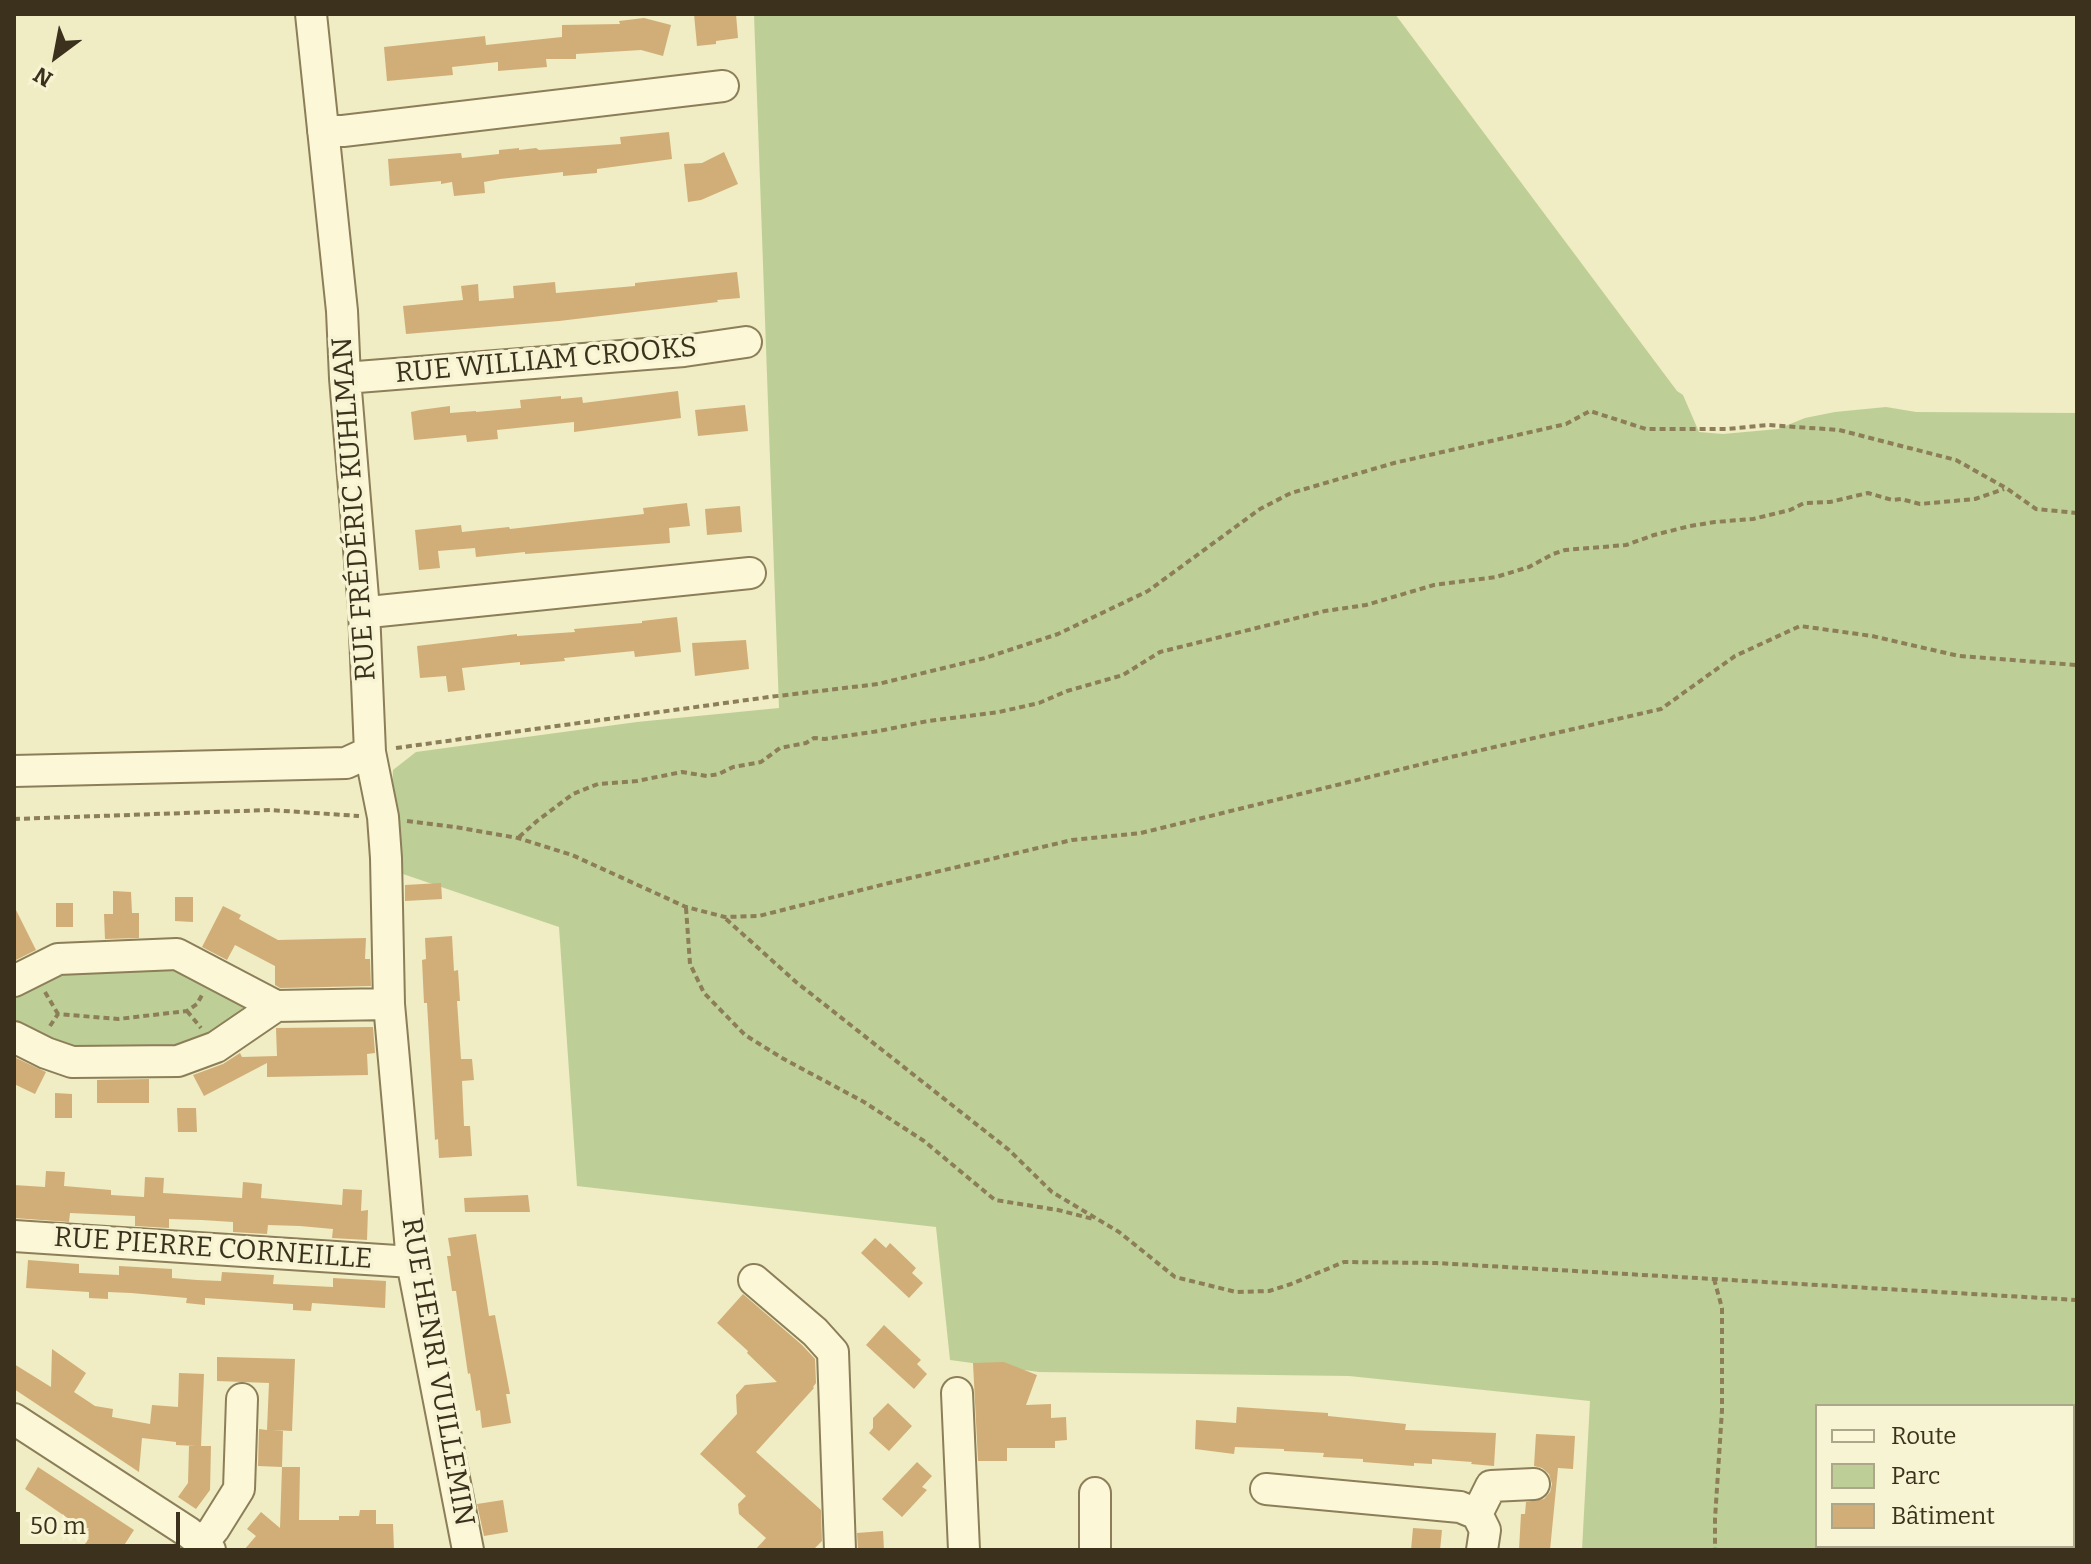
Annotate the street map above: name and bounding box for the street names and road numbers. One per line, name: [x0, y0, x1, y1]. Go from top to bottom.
street label: RUE WILLIAM CROOKS: [394, 331, 698, 391]
street label: RUE FRÉDÉRIC KUHLMAN: [326, 336, 384, 682]
street label: RUE HENRI VUILLEMIN: [393, 1215, 481, 1529]
street label: RUE PIERRE CORNEILLE: [53, 1221, 373, 1277]

